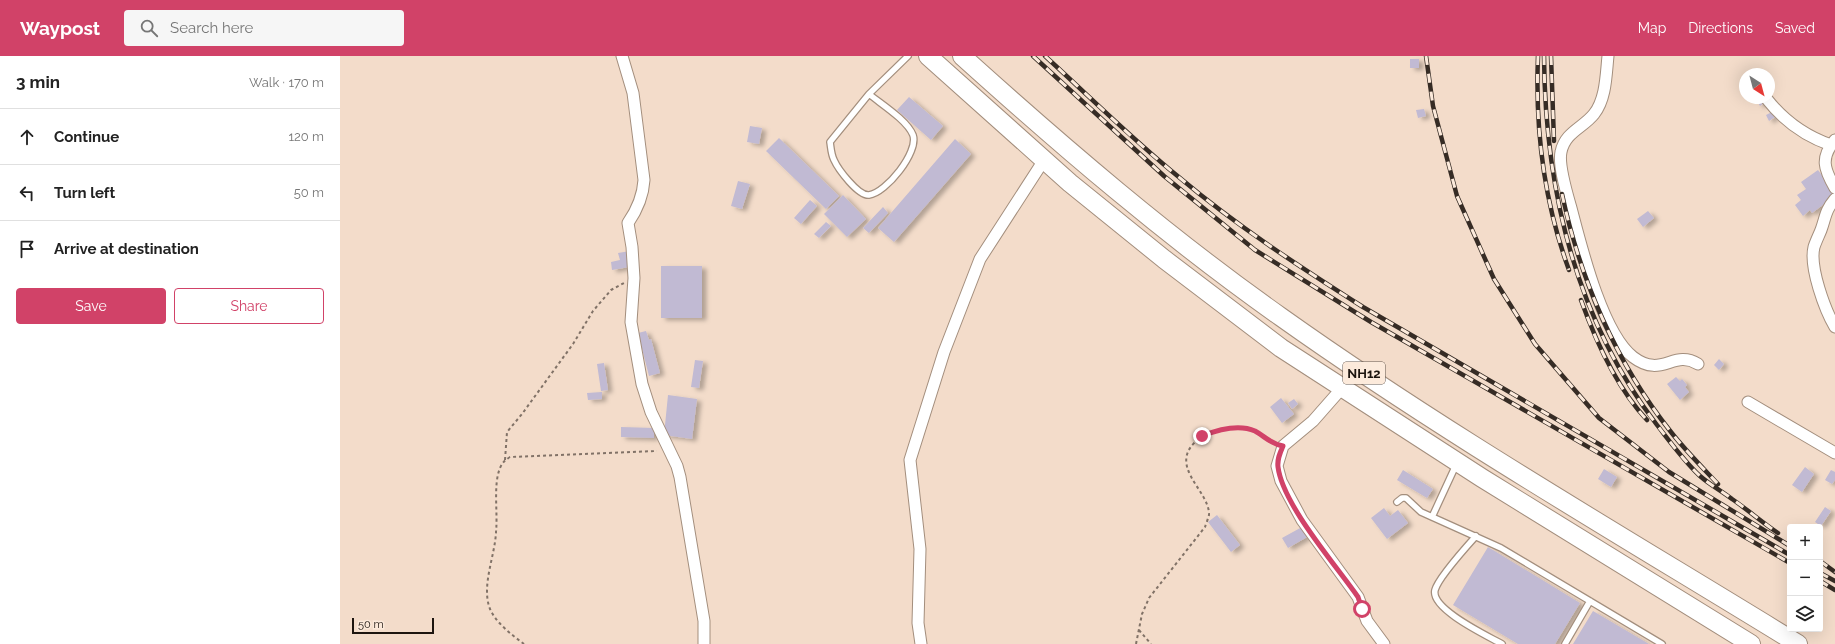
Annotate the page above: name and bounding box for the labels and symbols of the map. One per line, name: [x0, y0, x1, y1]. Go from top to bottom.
north arrow: [1739, 68, 1775, 104]
road number: NH12: [1343, 362, 1385, 384]
route end: [1193, 427, 1211, 445]
route start: [1353, 600, 1371, 618]
scale bar: [352, 616, 434, 635]

